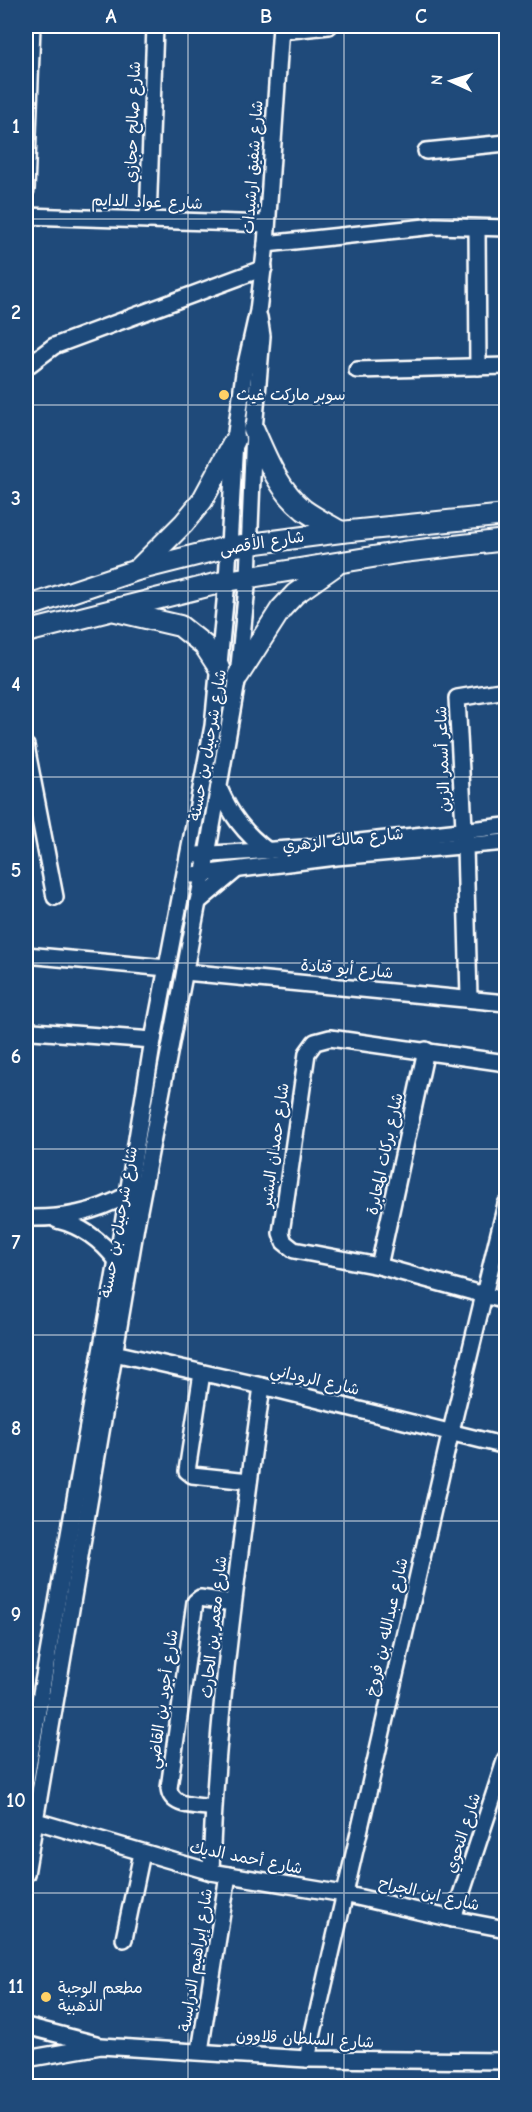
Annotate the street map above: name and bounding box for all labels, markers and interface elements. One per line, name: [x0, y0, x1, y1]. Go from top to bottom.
text: A: [105, 5, 117, 28]
text: B: [260, 5, 272, 28]
text: C: [415, 5, 427, 28]
north arrow: [421, 51, 481, 111]
street label: شارع صالح حجازي: [122, 61, 146, 183]
text: N: [428, 74, 446, 86]
street label: شارع شفيق ارشيدات: [239, 100, 269, 235]
text: 1: [12, 115, 20, 138]
street label: شارع عواد الدايم: [91, 191, 203, 216]
text: 2: [11, 301, 21, 324]
place label: سوبر ماركت غيث: [236, 386, 346, 405]
marker: سوبر ماركت غيث: [217, 388, 231, 402]
text: 3: [11, 487, 21, 510]
street label: شارع الأقصى: [218, 525, 306, 561]
street label: شارع شرحبيل بن حسنة: [186, 668, 232, 822]
text: 4: [11, 673, 21, 696]
street label: شاعر أسمر الزبن: [432, 706, 454, 812]
street label: شارع مالك الزهري: [282, 825, 405, 857]
text: 5: [11, 859, 21, 882]
street label: شارع أبو قتادة: [300, 956, 394, 984]
text: 6: [11, 1045, 21, 1068]
street label: شارع حمدان البشير: [257, 1082, 295, 1211]
street label: شارع بركات المعابرة: [363, 1091, 409, 1217]
street label: شارع شرحبيل بن حسنة: [97, 1145, 143, 1299]
text: 7: [12, 1231, 21, 1254]
street label: شارع الروداني: [268, 1361, 361, 1404]
text: 8: [11, 1417, 21, 1440]
street label: شارع معمر بن الحارث: [198, 1555, 232, 1699]
street label: شارع عبدالله بن فروخ: [362, 1556, 414, 1698]
text: 9: [11, 1603, 21, 1626]
street label: شارع أجود بن القاضي: [144, 1628, 187, 1770]
text: 10: [6, 1789, 26, 1812]
street label: شارع النحوي: [442, 1791, 486, 1876]
street label: شارع أحمد الديك: [187, 1838, 304, 1880]
street label: شارع ابن الجراح: [376, 1874, 481, 1916]
street label: شارع إبراهيم الدرابسة: [176, 1887, 219, 2033]
text: 11: [8, 1975, 24, 1998]
place label: مطعم الوجبة الذهبية: [58, 1979, 143, 2015]
marker: مطعم الوجبة الذهبية: [39, 1990, 53, 2004]
street label: شارع السلطان قلاوون: [235, 2026, 374, 2054]

